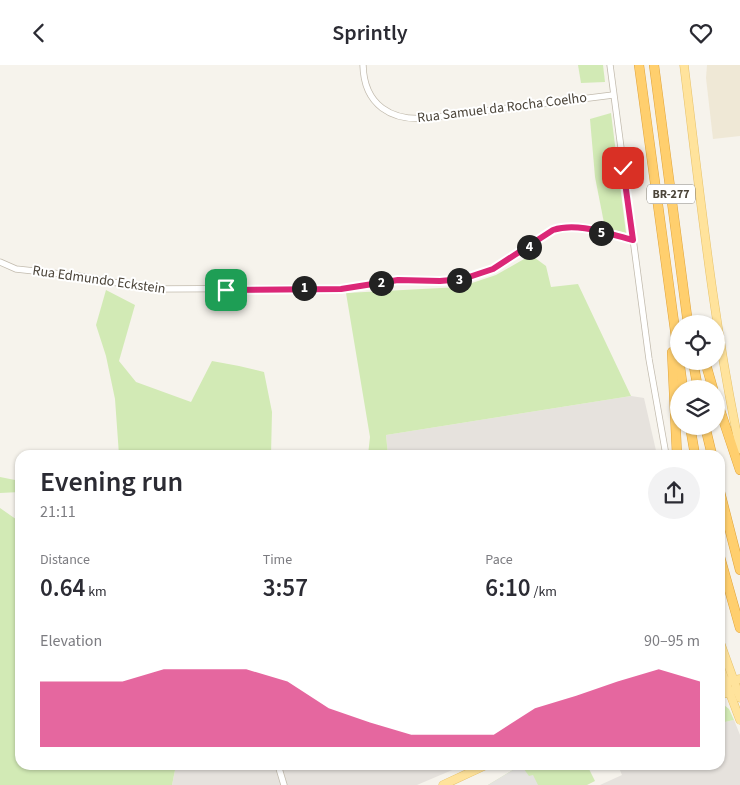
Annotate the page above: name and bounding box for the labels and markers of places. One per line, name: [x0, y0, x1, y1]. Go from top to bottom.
pin: [602, 147, 644, 189]
pin: 5: [588, 221, 614, 245]
pin: 4: [516, 235, 542, 259]
pin: 3: [446, 267, 472, 293]
pin: [205, 269, 247, 311]
pin: 2: [368, 271, 394, 295]
pin: 1: [292, 275, 316, 301]

